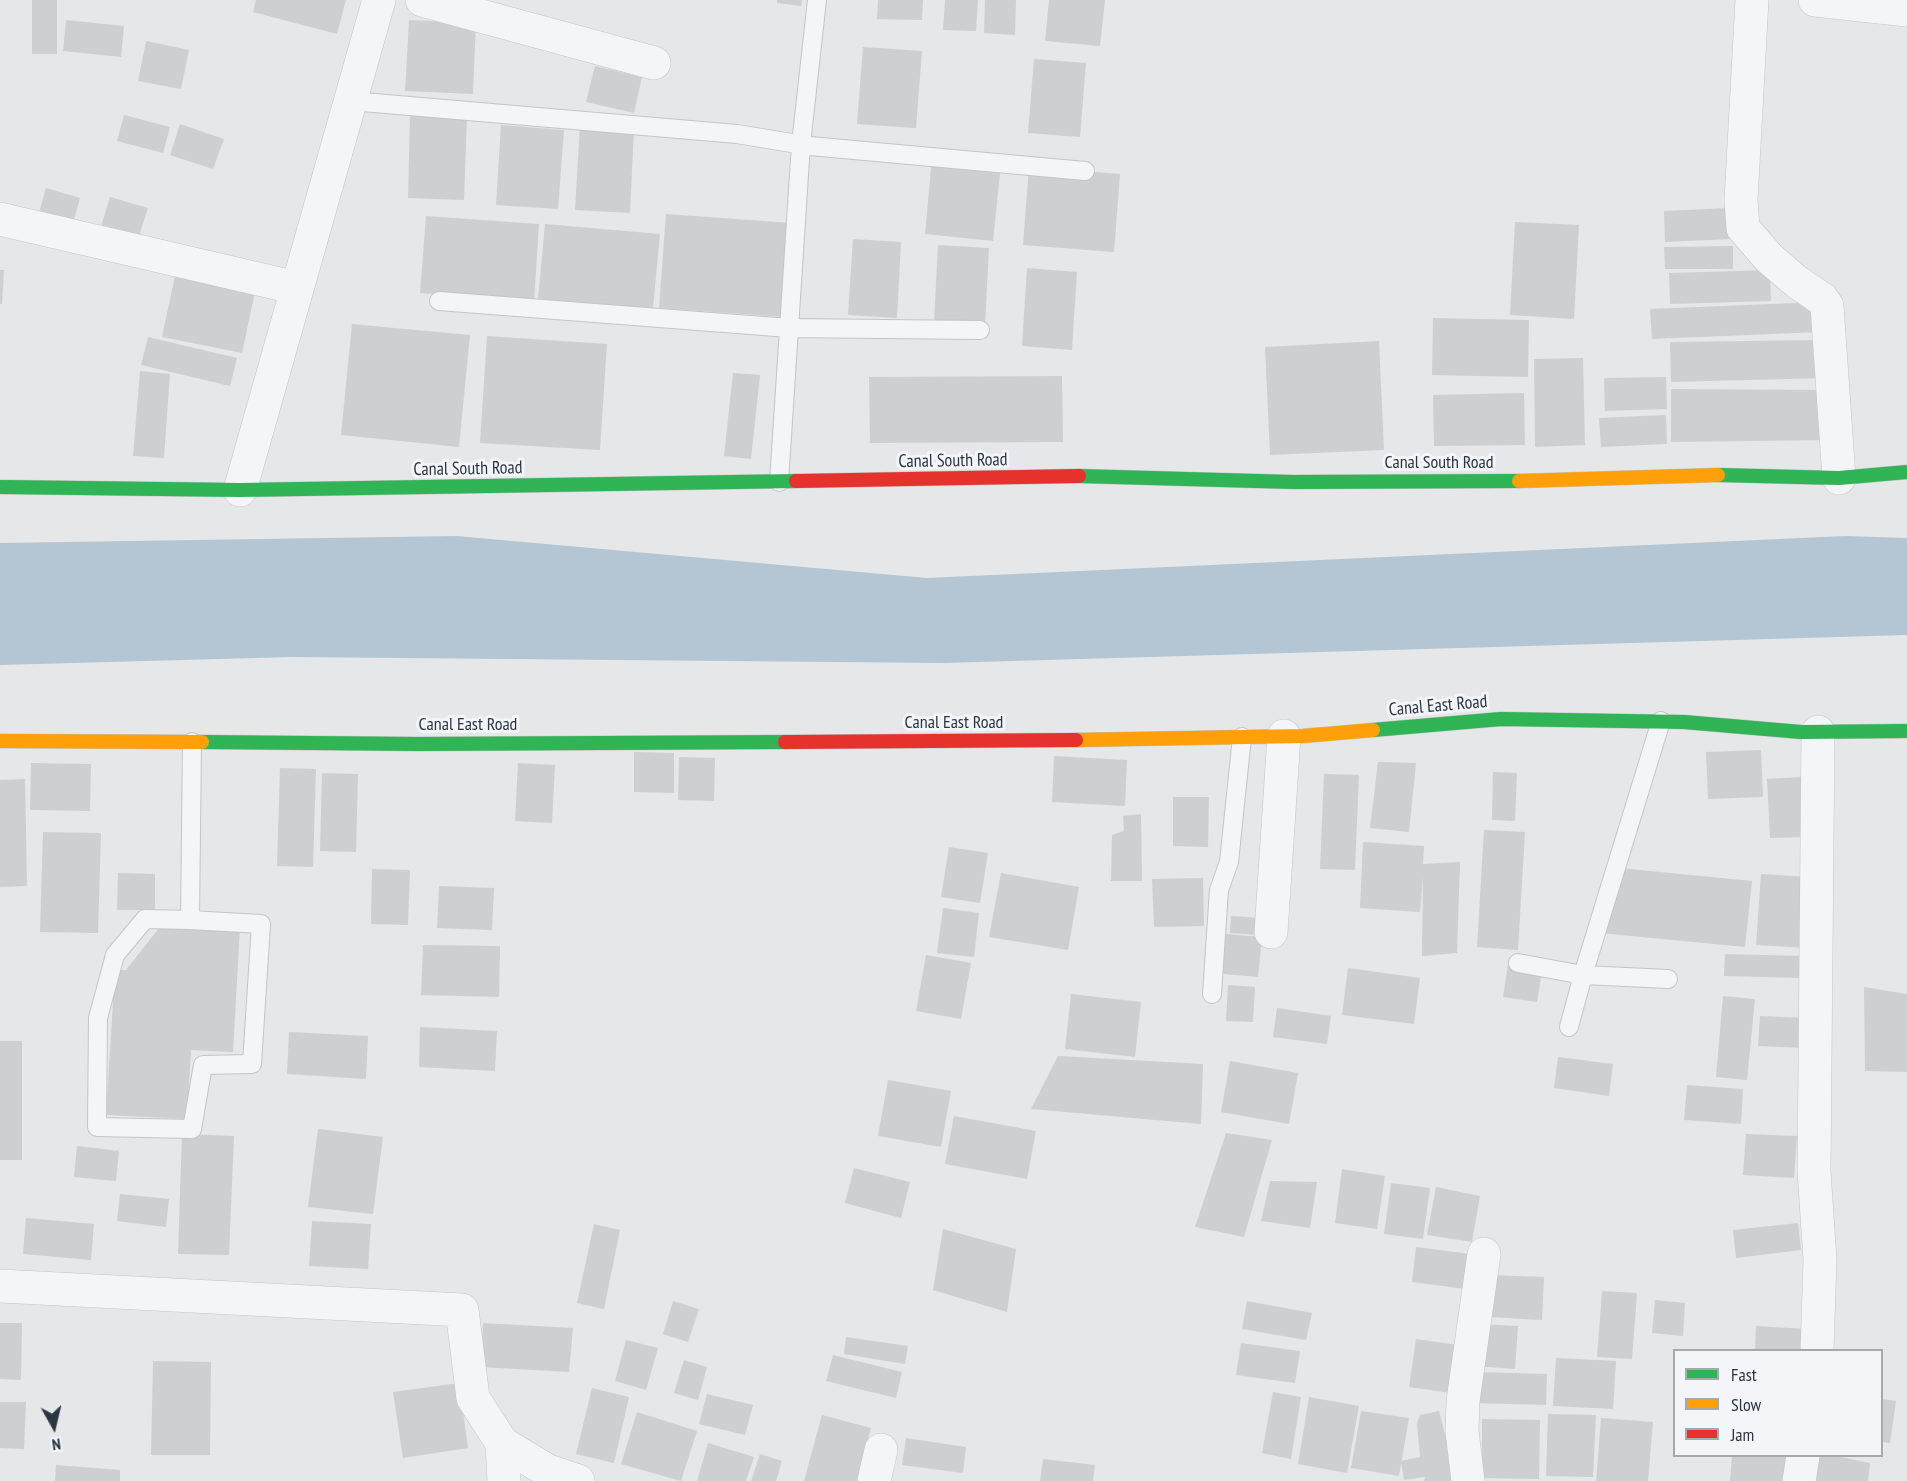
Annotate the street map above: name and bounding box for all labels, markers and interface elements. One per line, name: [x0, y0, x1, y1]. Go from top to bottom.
street label: Canal South Road: [898, 449, 1008, 473]
street label: Canal South Road: [1384, 452, 1494, 474]
street label: Canal South Road: [413, 457, 523, 481]
street label: Canal East Road: [1388, 691, 1488, 721]
street label: Canal East Road: [905, 712, 1003, 734]
street label: Canal East Road: [419, 714, 517, 736]
legend: [1673, 1349, 1883, 1457]
text: Fast: [1731, 1363, 1757, 1386]
text: Slow: [1731, 1393, 1761, 1416]
north arrow: [24, 1397, 84, 1457]
text: Jam: [1731, 1423, 1754, 1446]
text: N: [51, 1434, 62, 1455]

